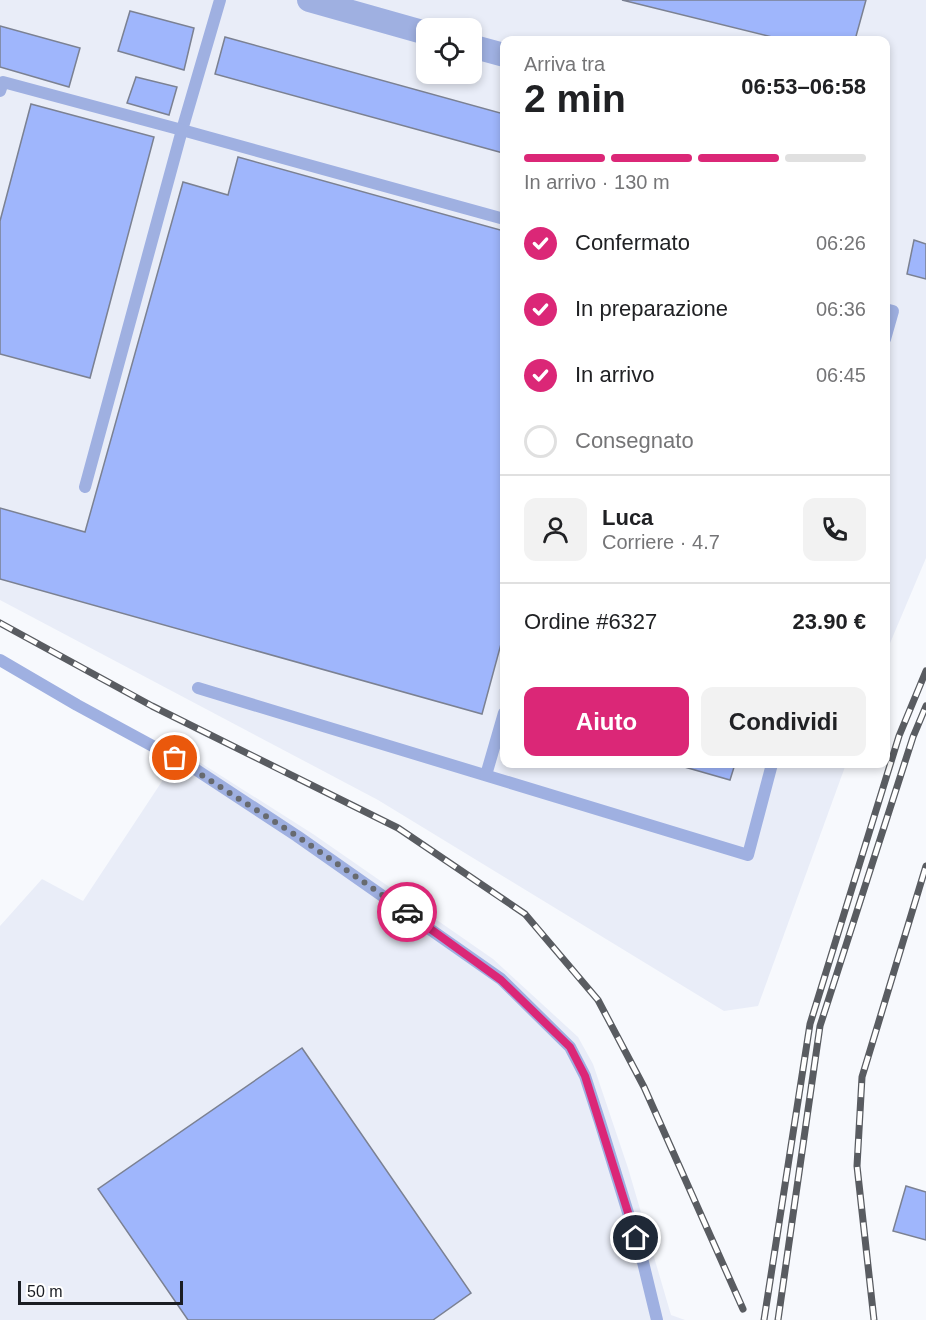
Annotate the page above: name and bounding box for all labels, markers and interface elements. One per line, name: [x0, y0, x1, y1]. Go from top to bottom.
map controls: [416, 18, 482, 84]
button: locate: [416, 18, 482, 84]
text: Arriva tra: [524, 53, 605, 75]
text: 06:53–06:58: [741, 74, 866, 99]
text: 2 min: [524, 77, 626, 120]
text: In arrivo · 130 m: [524, 171, 670, 193]
icon: check: [524, 227, 557, 260]
text: Confermato: [575, 230, 690, 255]
text: 06:26: [816, 232, 866, 254]
icon: check: [524, 293, 557, 326]
text: In preparazione: [575, 296, 728, 321]
text: 06:36: [816, 298, 866, 320]
icon: check: [524, 359, 557, 392]
text: In arrivo: [575, 362, 654, 387]
text: 06:45: [816, 364, 866, 386]
text: Consegnato: [575, 428, 694, 453]
button: person: [524, 498, 587, 561]
button: phone: [803, 498, 866, 561]
text: Luca: [602, 505, 653, 530]
text: Corriere · 4.7: [602, 531, 720, 553]
text: Ordine #6327: [524, 609, 657, 634]
text: 23.90 €: [793, 609, 866, 634]
button: Aiuto: [524, 687, 689, 756]
button: Condividi: [701, 687, 866, 756]
pin: [149, 732, 200, 783]
icon: bag: [158, 741, 191, 774]
courier: [377, 882, 437, 942]
icon: car: [391, 896, 424, 929]
pin: [610, 1212, 661, 1263]
icon: home: [619, 1221, 652, 1254]
scale bar: [18, 1278, 183, 1306]
text: 50 m: [27, 1283, 63, 1300]

